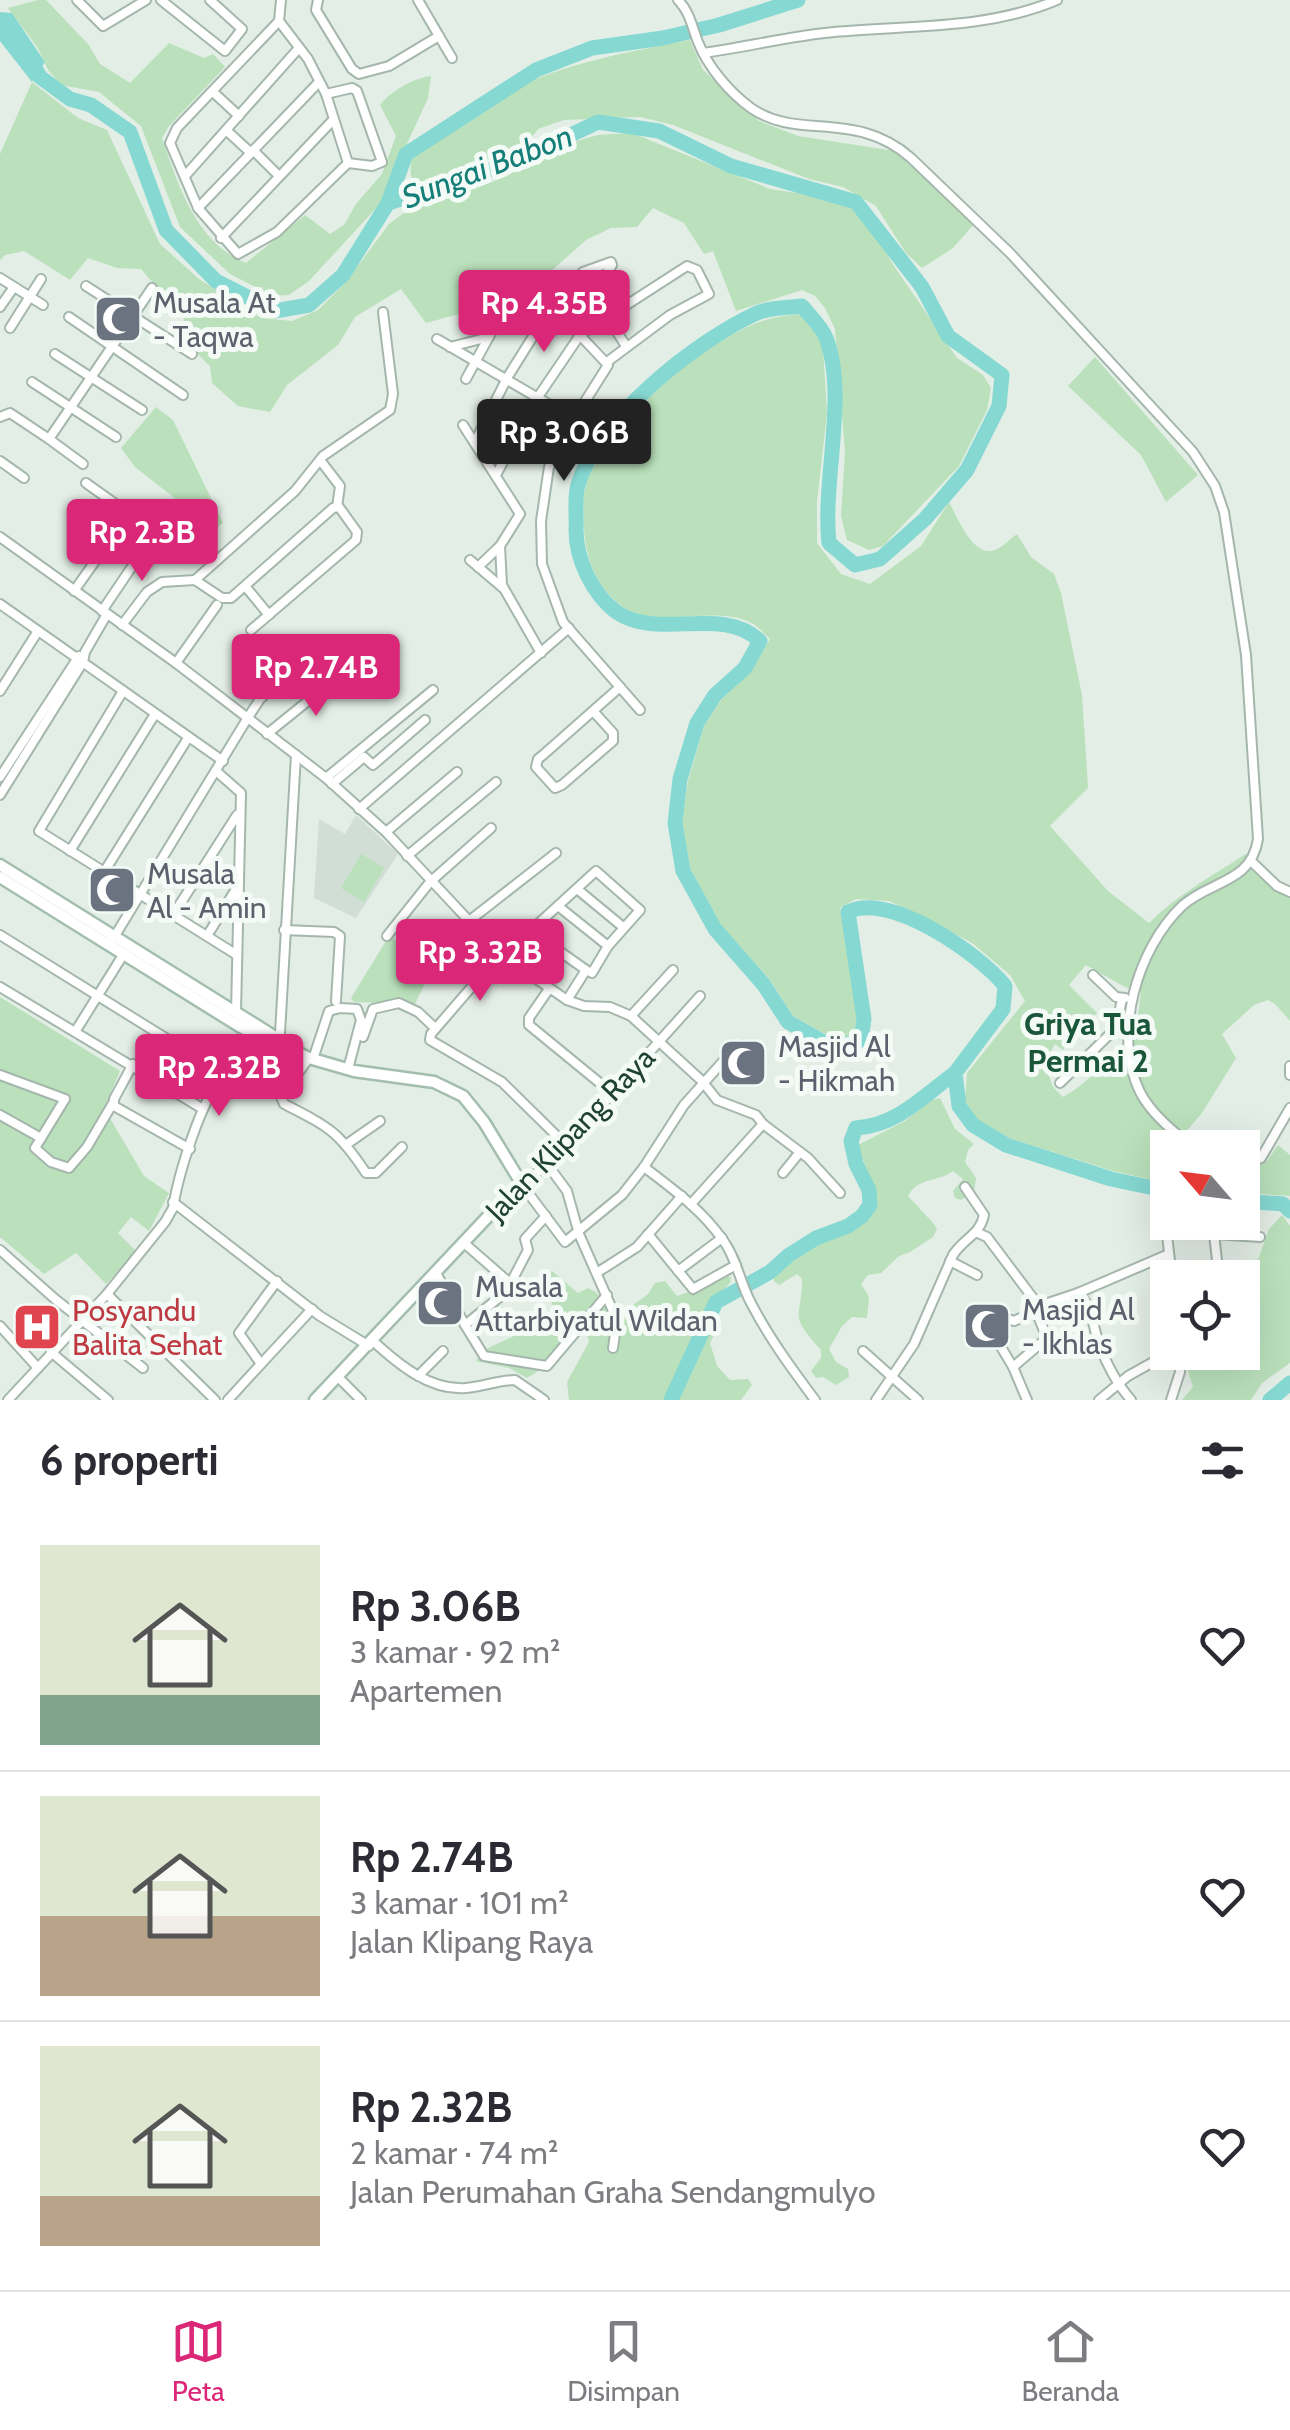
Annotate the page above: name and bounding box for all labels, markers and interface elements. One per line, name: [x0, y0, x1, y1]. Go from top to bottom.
water label: Sungai Babon: [396, 116, 578, 216]
pin: Rp 4.35B: [441, 270, 647, 355]
text: Rp 4.35B: [481, 283, 607, 322]
place label: Musala At - Taqwa: [153, 284, 276, 355]
mosque icon: Musala At - Taqwa: [92, 293, 144, 345]
pin: Rp 3.06B: [461, 399, 667, 484]
text: Rp 3.06B: [499, 412, 629, 451]
pin: Rp 2.3B: [50, 499, 234, 584]
text: Rp 2.3B: [89, 512, 195, 551]
pin: Rp 2.74B: [213, 634, 419, 719]
text: Rp 2.74B: [254, 647, 378, 686]
place label: Musala Al - Amin: [147, 855, 267, 926]
mosque icon: Musala Al - Amin: [86, 864, 138, 916]
pin: Rp 3.32B: [377, 919, 583, 1004]
text: Rp 3.32B: [418, 932, 542, 971]
district label: Griya Tua Permai 2: [1024, 1004, 1152, 1080]
place label: Masjid Al - Hikmah: [778, 1028, 895, 1099]
pin: Rp 2.32B: [116, 1034, 322, 1119]
mosque icon: Masjid Al - Hikmah: [717, 1037, 769, 1089]
street label: Jalan Klipang Raya: [477, 1039, 663, 1230]
text: Rp 2.32B: [157, 1047, 281, 1086]
north arrow: [1150, 1130, 1260, 1240]
map controls: [1150, 1130, 1260, 1370]
button: locate: [1150, 1260, 1260, 1370]
place label: Musala Attarbiyatul Wildan: [475, 1268, 718, 1339]
mosque icon: Musala Attarbiyatul Wildan: [414, 1277, 466, 1329]
place label: Masjid Al - Ikhlas: [1022, 1291, 1134, 1362]
place label: Posyandu Balita Sehat: [72, 1292, 222, 1363]
mosque icon: Masjid Al - Ikhlas: [961, 1300, 1013, 1352]
hospital icon: Posyandu Balita Sehat: [11, 1301, 63, 1353]
icon: filters: [1195, 1433, 1250, 1488]
text: 6 properti: [40, 1434, 219, 1486]
text: Rp 3.06B: [350, 1580, 521, 1632]
icon: home: [120, 1585, 240, 1705]
icon: heart: [1195, 1618, 1250, 1673]
text: 3 kamar · 92 m²: [350, 1632, 560, 1671]
text: Apartemen: [350, 1671, 502, 1710]
text: Rp 2.74B: [350, 1831, 513, 1883]
icon: home: [120, 1836, 240, 1956]
icon: heart: [1195, 1869, 1250, 1924]
text: 3 kamar · 101 m²: [350, 1883, 569, 1922]
text: Jalan Klipang Raya: [350, 1922, 593, 1961]
text: Rp 2.32B: [350, 2081, 512, 2133]
icon: home: [120, 2086, 240, 2206]
icon: heart: [1195, 2119, 1250, 2174]
text: 2 kamar · 74 m²: [350, 2133, 558, 2172]
text: Jalan Perumahan Graha Sendangmulyo: [350, 2172, 876, 2211]
tab: Peta: [171, 2314, 226, 2408]
tab: Disimpan: [567, 2314, 680, 2408]
tab: Beranda: [1021, 2314, 1119, 2408]

